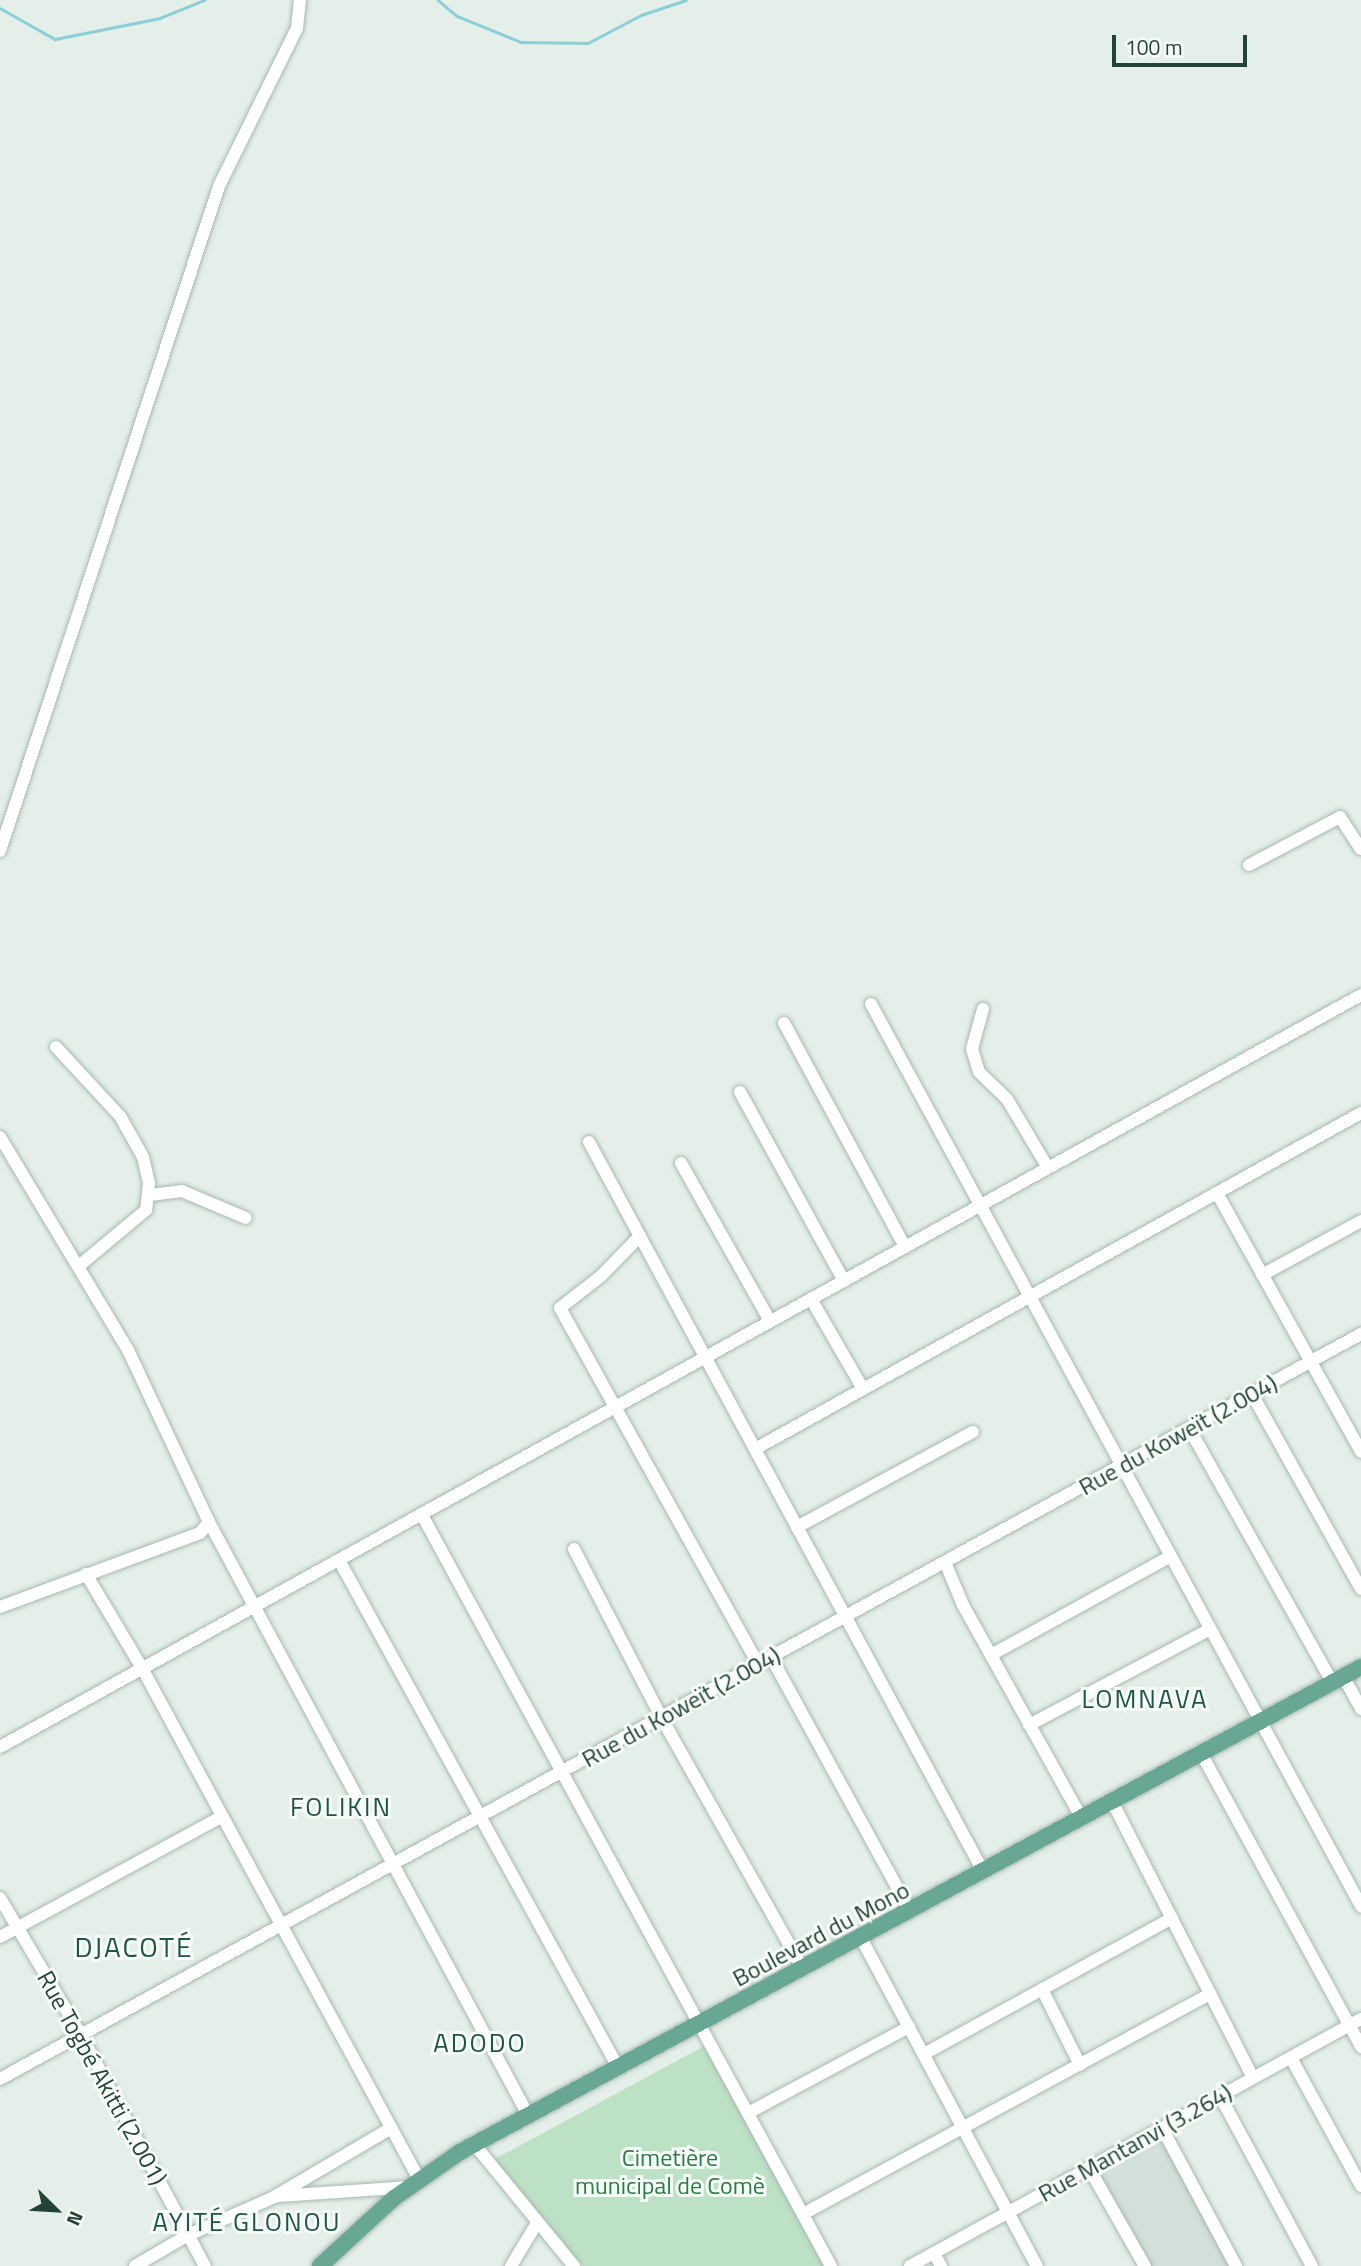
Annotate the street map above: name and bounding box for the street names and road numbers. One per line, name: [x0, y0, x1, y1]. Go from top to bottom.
street label: Rue du Koweït (2.004): [1074, 1369, 1282, 1501]
street label: Rue du Koweït (2.004): [577, 1641, 785, 1773]
street label: Boulevard du Mono: [728, 1875, 914, 1993]
street label: Rue Togbé Akitti (2.001): [31, 1966, 173, 2190]
street label: Rue Mantanvi (3.264): [1033, 2078, 1237, 2208]

